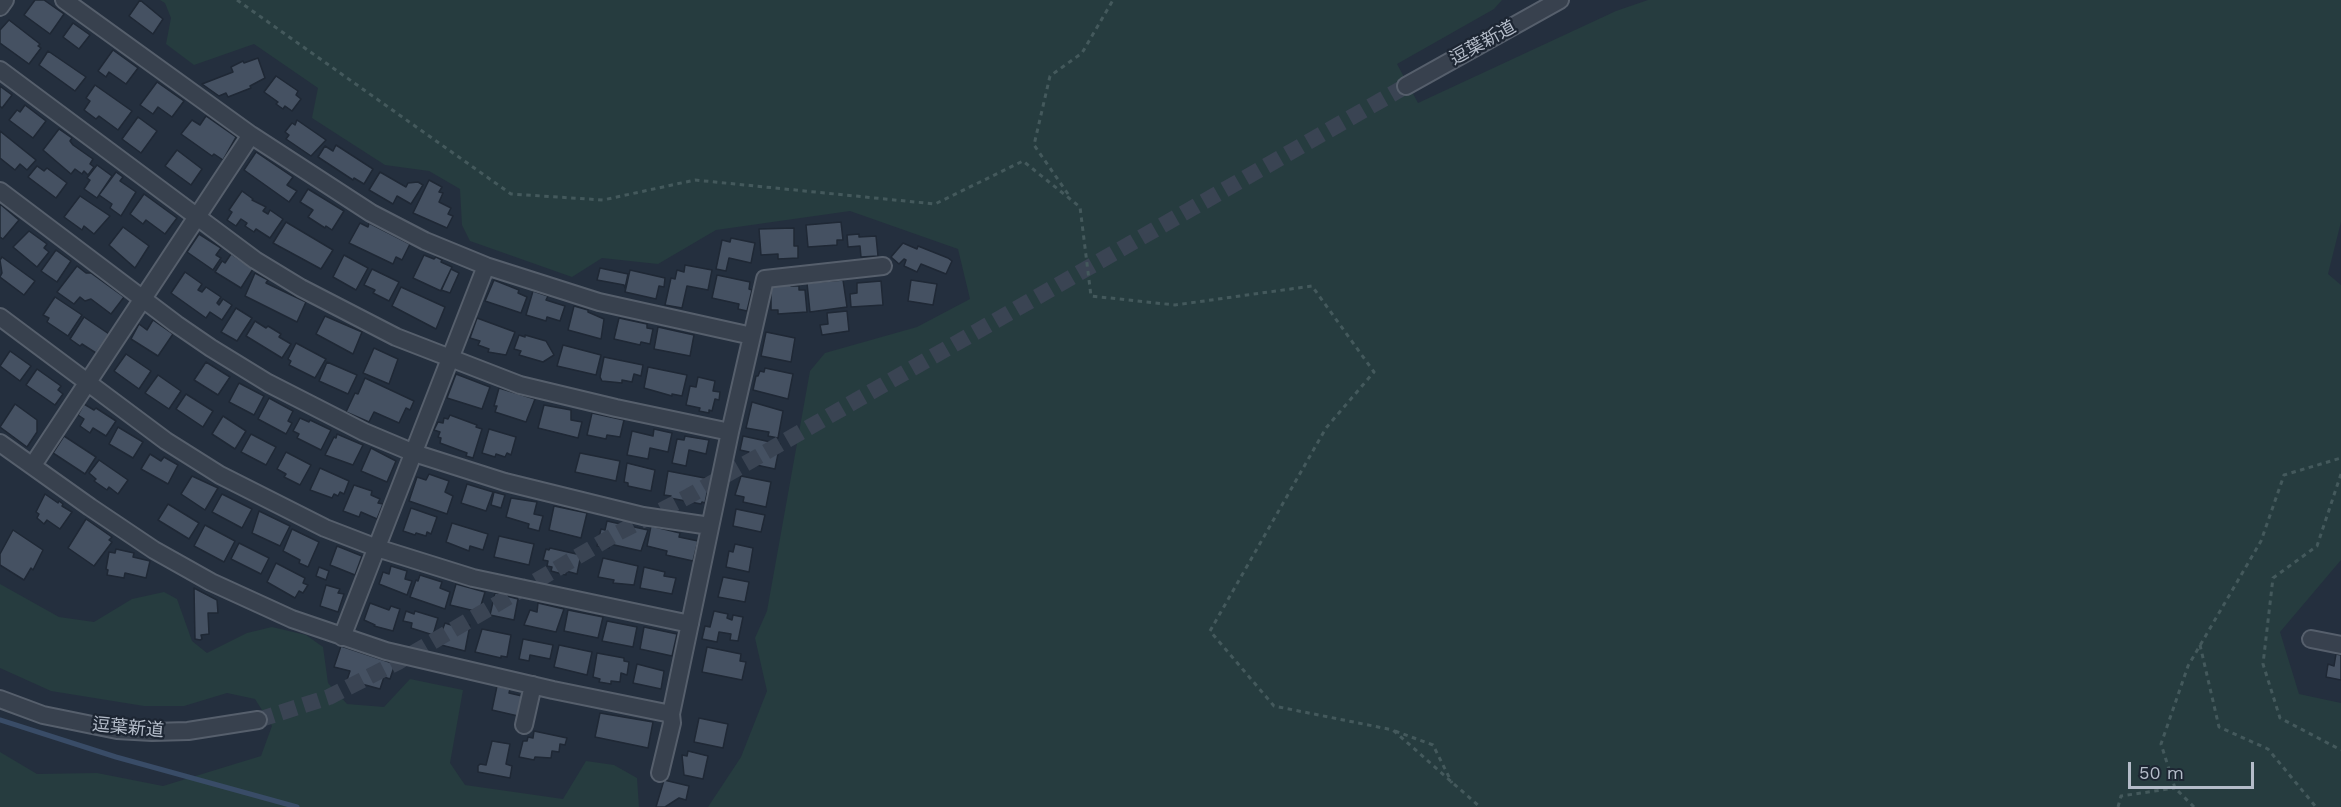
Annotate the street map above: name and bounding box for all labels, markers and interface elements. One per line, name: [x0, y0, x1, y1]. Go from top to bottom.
street label: 逗葉新道: [1446, 16, 1520, 70]
street label: 逗葉新道: [91, 714, 165, 742]
scale bar: [2131, 750, 2257, 788]
text: 50 m: [2139, 762, 2184, 783]

